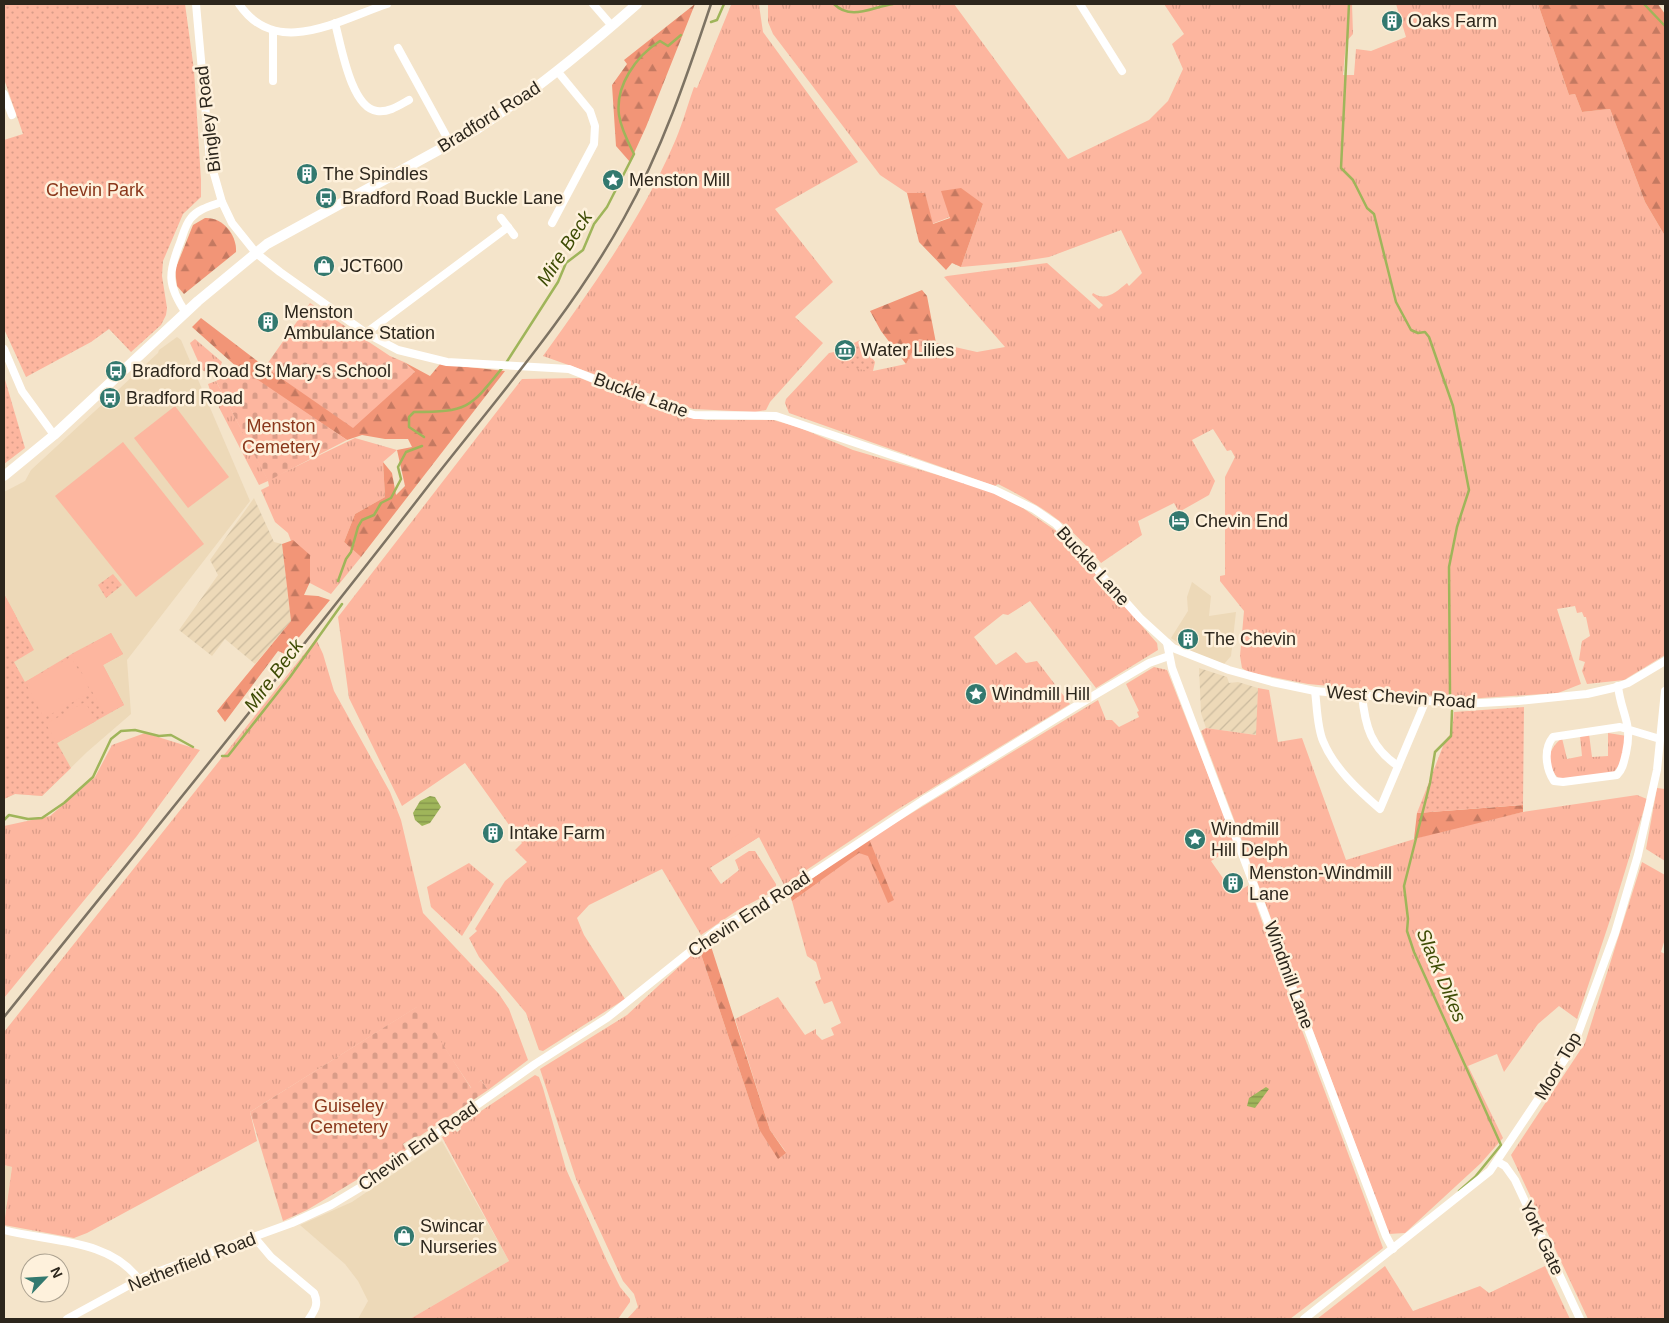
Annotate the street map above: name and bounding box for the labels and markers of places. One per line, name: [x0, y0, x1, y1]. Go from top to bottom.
building icon: Oaks Farm: [1380, 9, 1404, 33]
place label: Oaks Farm: [1408, 11, 1497, 31]
building icon: The Spindles: [295, 162, 319, 186]
place label: The Spindles: [323, 164, 428, 184]
place icon: Menston Mill: [601, 168, 625, 192]
place label: Menston Mill: [629, 170, 730, 190]
bus stop icon: Bradford Road Buckle Lane: [314, 186, 338, 210]
place label: Bradford Road Buckle Lane: [342, 188, 563, 208]
shop icon: JCT600: [312, 254, 336, 278]
place label: JCT600: [340, 256, 403, 276]
place label: Menston Ambulance Station: [284, 302, 435, 343]
building icon: Menston Ambulance Station: [256, 310, 280, 334]
museum icon: Water Lilies: [833, 338, 857, 362]
place label: Water Lilies: [861, 340, 954, 360]
bus stop icon: Bradford Road St Mary-s School: [104, 359, 128, 383]
place label: Bradford Road St Mary-s School: [132, 361, 391, 381]
bus stop icon: Bradford Road: [98, 386, 122, 410]
place label: Bradford Road: [126, 388, 243, 408]
hotel icon: Chevin End: [1167, 509, 1191, 533]
place label: Chevin End: [1195, 511, 1288, 531]
building icon: The Chevin: [1176, 627, 1200, 651]
place label: The Chevin: [1204, 629, 1296, 649]
place icon: Windmill Hill: [964, 682, 988, 706]
place label: Windmill Hill: [992, 684, 1090, 704]
place label: Windmill Hill Delph: [1211, 819, 1288, 860]
building icon: Intake Farm: [481, 821, 505, 845]
place label: Intake Farm: [509, 823, 605, 843]
place icon: Windmill Hill Delph: [1183, 827, 1207, 851]
place label: Menston-Windmill Lane: [1249, 863, 1392, 904]
building icon: Menston-Windmill Lane: [1221, 871, 1245, 895]
place label: Swincar Nurseries: [420, 1216, 497, 1257]
shop icon: Swincar Nurseries: [392, 1224, 416, 1248]

